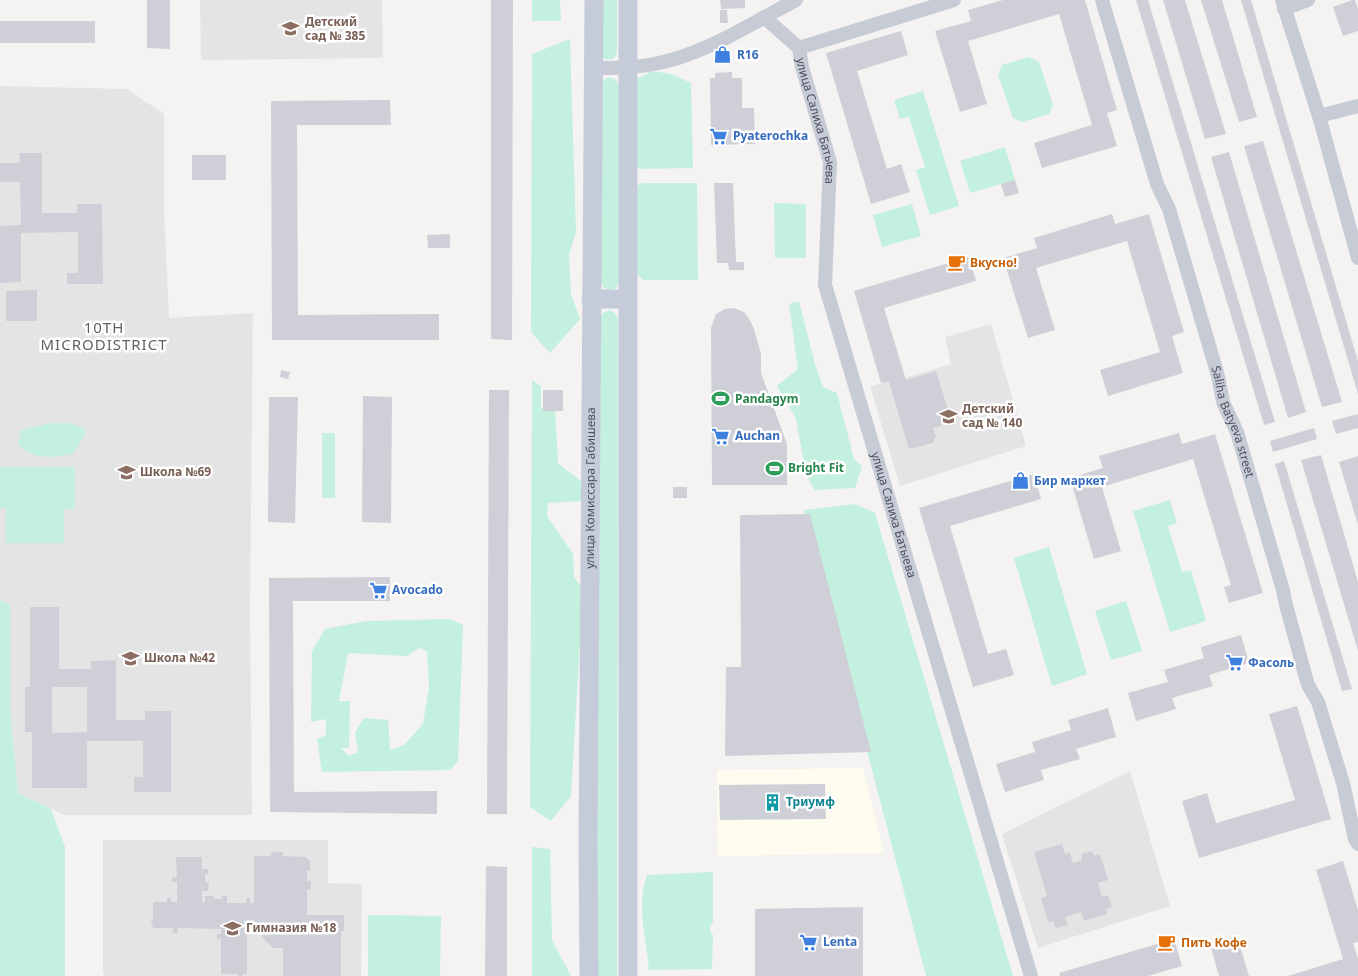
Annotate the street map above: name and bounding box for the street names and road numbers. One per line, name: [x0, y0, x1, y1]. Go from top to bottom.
street label: улица Салиха Батыева: [793, 56, 839, 185]
street label: Saliha Batyeva street: [1207, 364, 1259, 480]
street label: улица Комиссара Габишева: [581, 407, 599, 569]
street label: улица Салиха Батыева: [867, 450, 921, 580]

